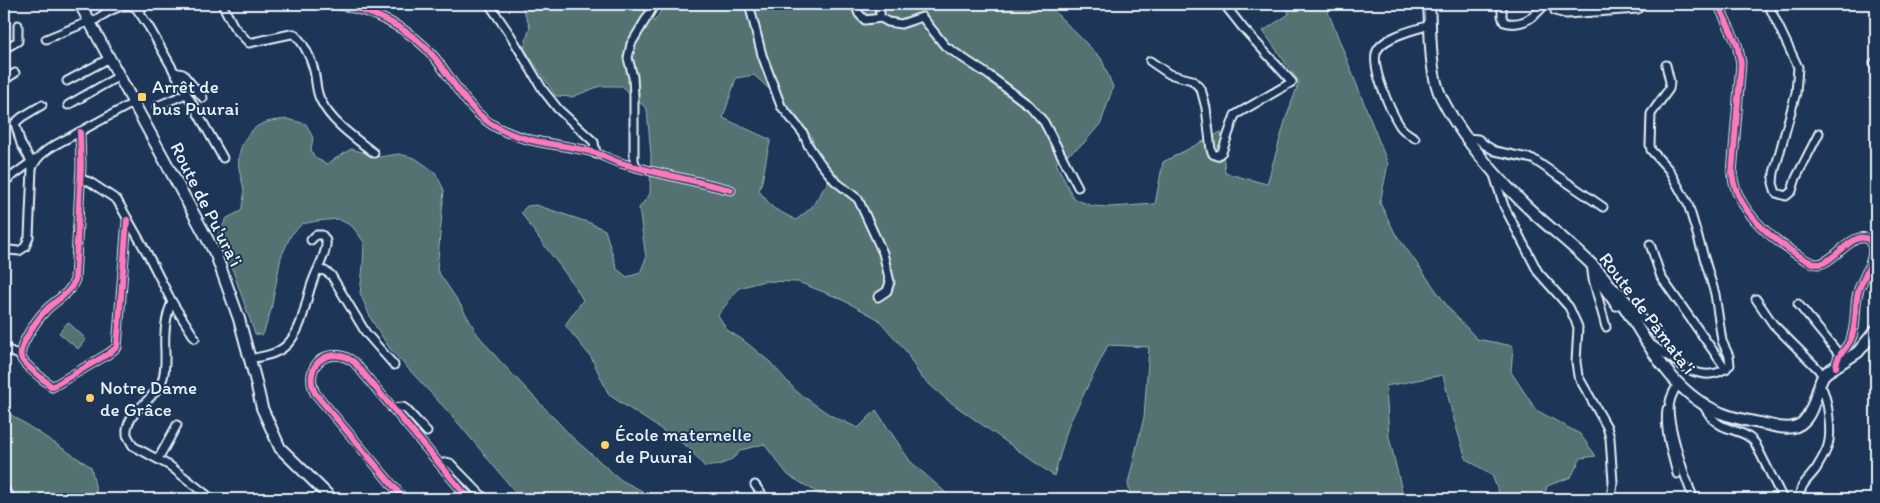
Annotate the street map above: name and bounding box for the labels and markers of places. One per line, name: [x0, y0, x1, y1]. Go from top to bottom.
place label: Arrêt de bus Puurai: [152, 75, 239, 120]
marker: Arrêt de bus Puurai: [136, 91, 148, 103]
place label: Notre Dame de Grâce: [100, 376, 197, 421]
marker: Notre Dame de Grâce: [84, 392, 96, 404]
place label: École maternelle de Puurai: [615, 423, 752, 468]
marker: École maternelle de Puurai: [599, 439, 611, 451]

